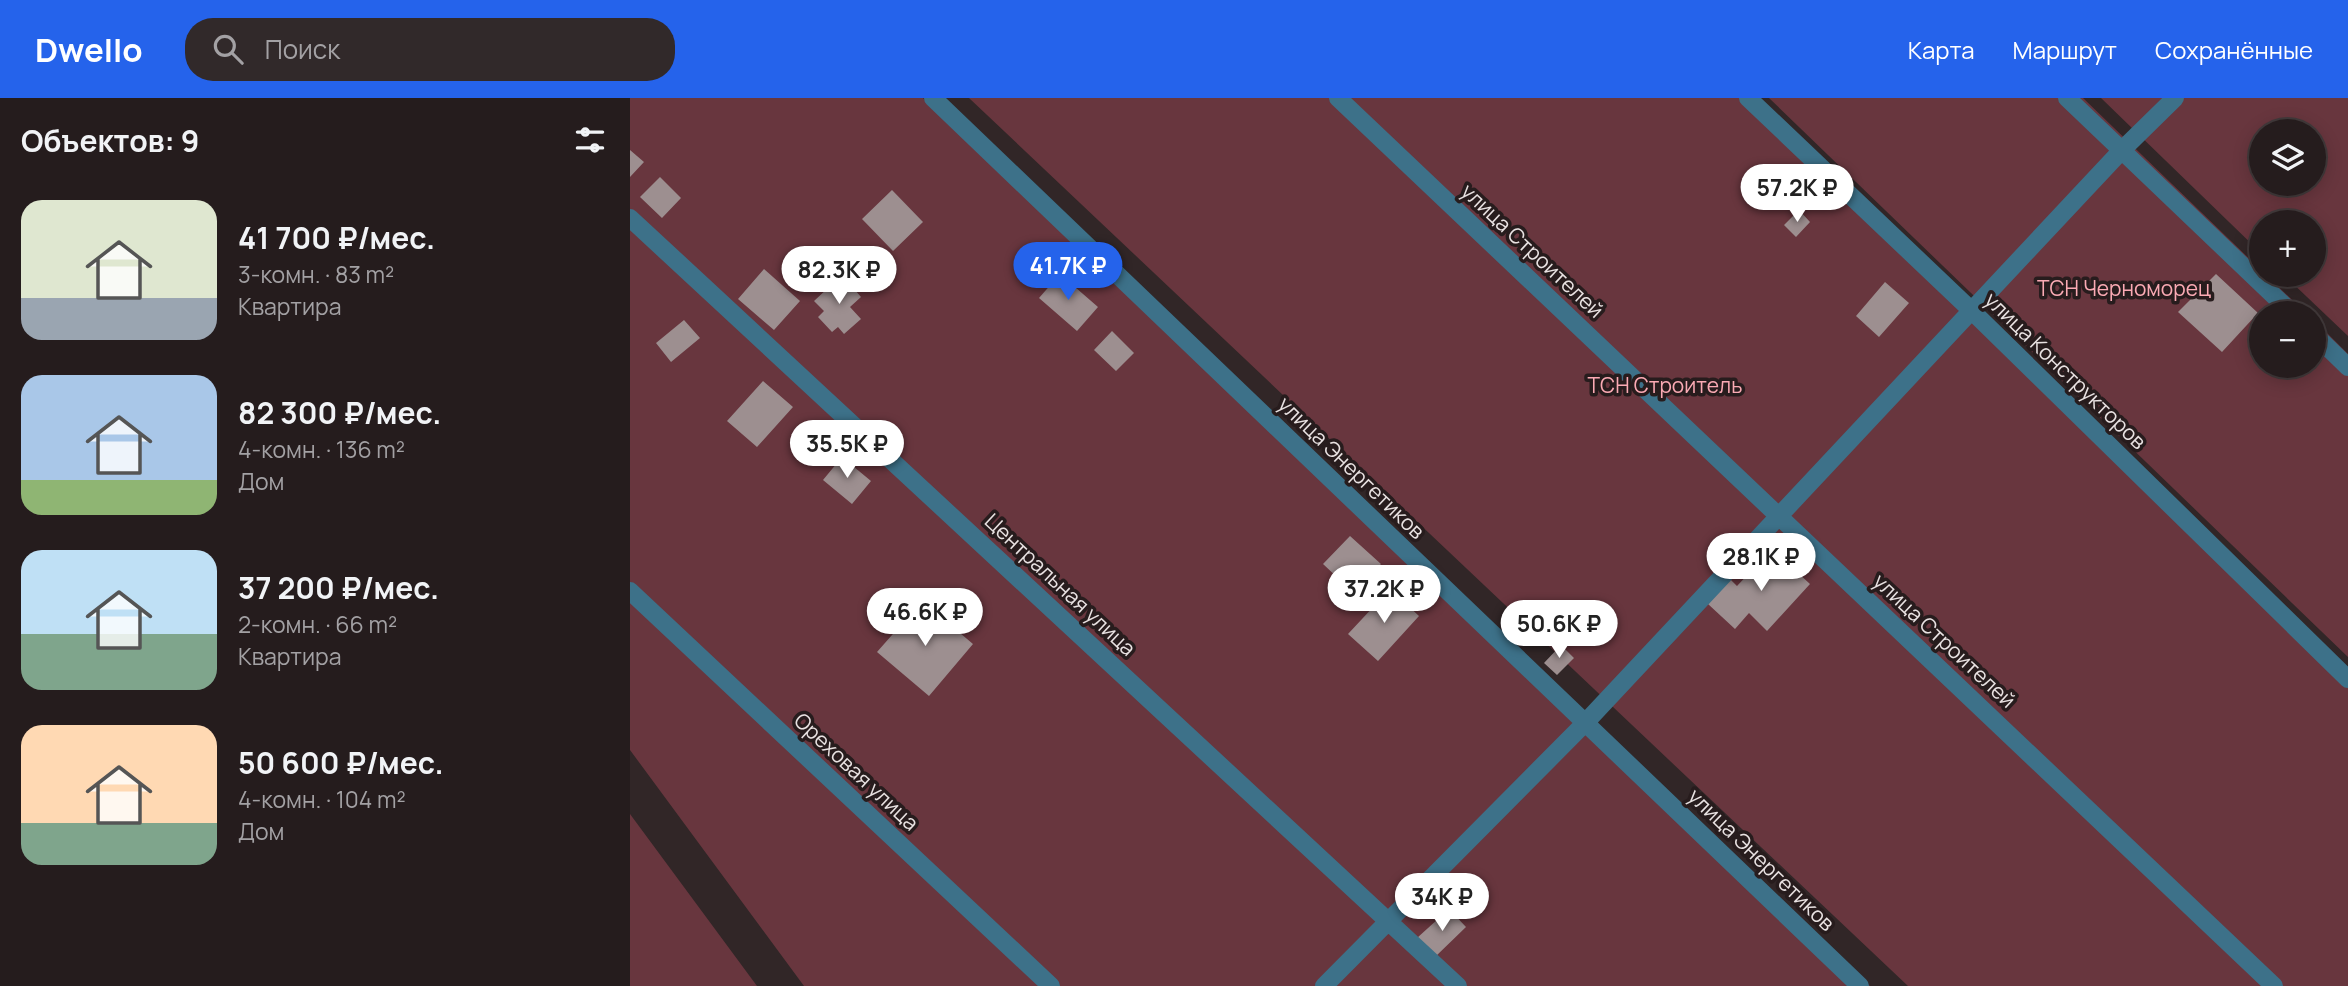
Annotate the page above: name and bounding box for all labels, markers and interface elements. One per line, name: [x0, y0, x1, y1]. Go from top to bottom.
search box: [185, 18, 675, 81]
text: Dwello: [35, 27, 143, 72]
icon: search: [209, 30, 247, 68]
text: Поиск: [265, 31, 340, 67]
text: Карта: [1908, 33, 1975, 66]
text: Маршрут: [2013, 33, 2117, 66]
text: Сохранённые: [2155, 33, 2313, 66]
map controls: [2249, 119, 2326, 378]
button: layers: [2249, 119, 2326, 196]
text: Объектов: 9: [21, 120, 199, 161]
icon: filters: [571, 121, 609, 159]
pin: 57.2K ₽: [1732, 164, 1862, 224]
text: 57.2K ₽: [1757, 171, 1837, 203]
street label: улица Строителей: [1455, 177, 1610, 324]
button: +: [2249, 210, 2326, 287]
text: 41 700 ₽/мес.: [238, 217, 435, 258]
icon: home: [77, 228, 161, 312]
pin: 41.7K ₽: [1003, 242, 1133, 302]
pin: 82.3K ₽: [774, 246, 904, 306]
text: 41.7K ₽: [1029, 249, 1107, 281]
text: 82.3K ₽: [798, 253, 880, 285]
text: 3-комн. · 83 m²: [238, 258, 394, 290]
park label: ТСН Черноморец: [2037, 274, 2211, 302]
street label: улица Конструкторов: [1979, 286, 2153, 455]
text: Квартира: [238, 290, 342, 322]
button: −: [2249, 301, 2326, 378]
park label: ТСН Строитель: [1588, 371, 1742, 399]
street label: улица Энергетиков: [1272, 390, 1431, 545]
text: 82 300 ₽/мес.: [238, 392, 441, 433]
icon: home: [77, 403, 161, 487]
pin: 35.5K ₽: [782, 420, 912, 480]
text: 35.5K ₽: [806, 427, 888, 459]
text: 4-комн. · 136 m²: [238, 433, 405, 465]
text: Дом: [238, 465, 284, 497]
street label: Центральная улица: [979, 507, 1142, 662]
pin: 28.1K ₽: [1696, 533, 1826, 593]
text: 28.1K ₽: [1723, 540, 1799, 572]
pin: 37.2K ₽: [1319, 566, 1449, 625]
text: 37 200 ₽/мес.: [238, 567, 439, 608]
street label: улица Строителей: [1867, 567, 2022, 714]
text: 37.2K ₽: [1344, 572, 1424, 604]
icon: home: [77, 578, 161, 662]
pin: 46.6K ₽: [860, 588, 990, 648]
text: 46.6K ₽: [883, 595, 967, 627]
pin: 50.6K ₽: [1494, 601, 1624, 660]
text: 50.6K ₽: [1517, 607, 1601, 639]
text: 2-комн. · 66 m²: [238, 608, 397, 640]
text: Квартира: [238, 640, 342, 672]
street label: Ореховая улица: [788, 706, 925, 836]
text: 50 600 ₽/мес.: [238, 742, 444, 783]
icon: home: [77, 753, 161, 837]
street label: улица Энергетиков: [1682, 782, 1841, 937]
text: 4-комн. · 104 m²: [238, 783, 406, 815]
text: Дом: [238, 815, 284, 847]
pin: 34K ₽: [1393, 874, 1491, 933]
text: 34K ₽: [1411, 880, 1473, 912]

